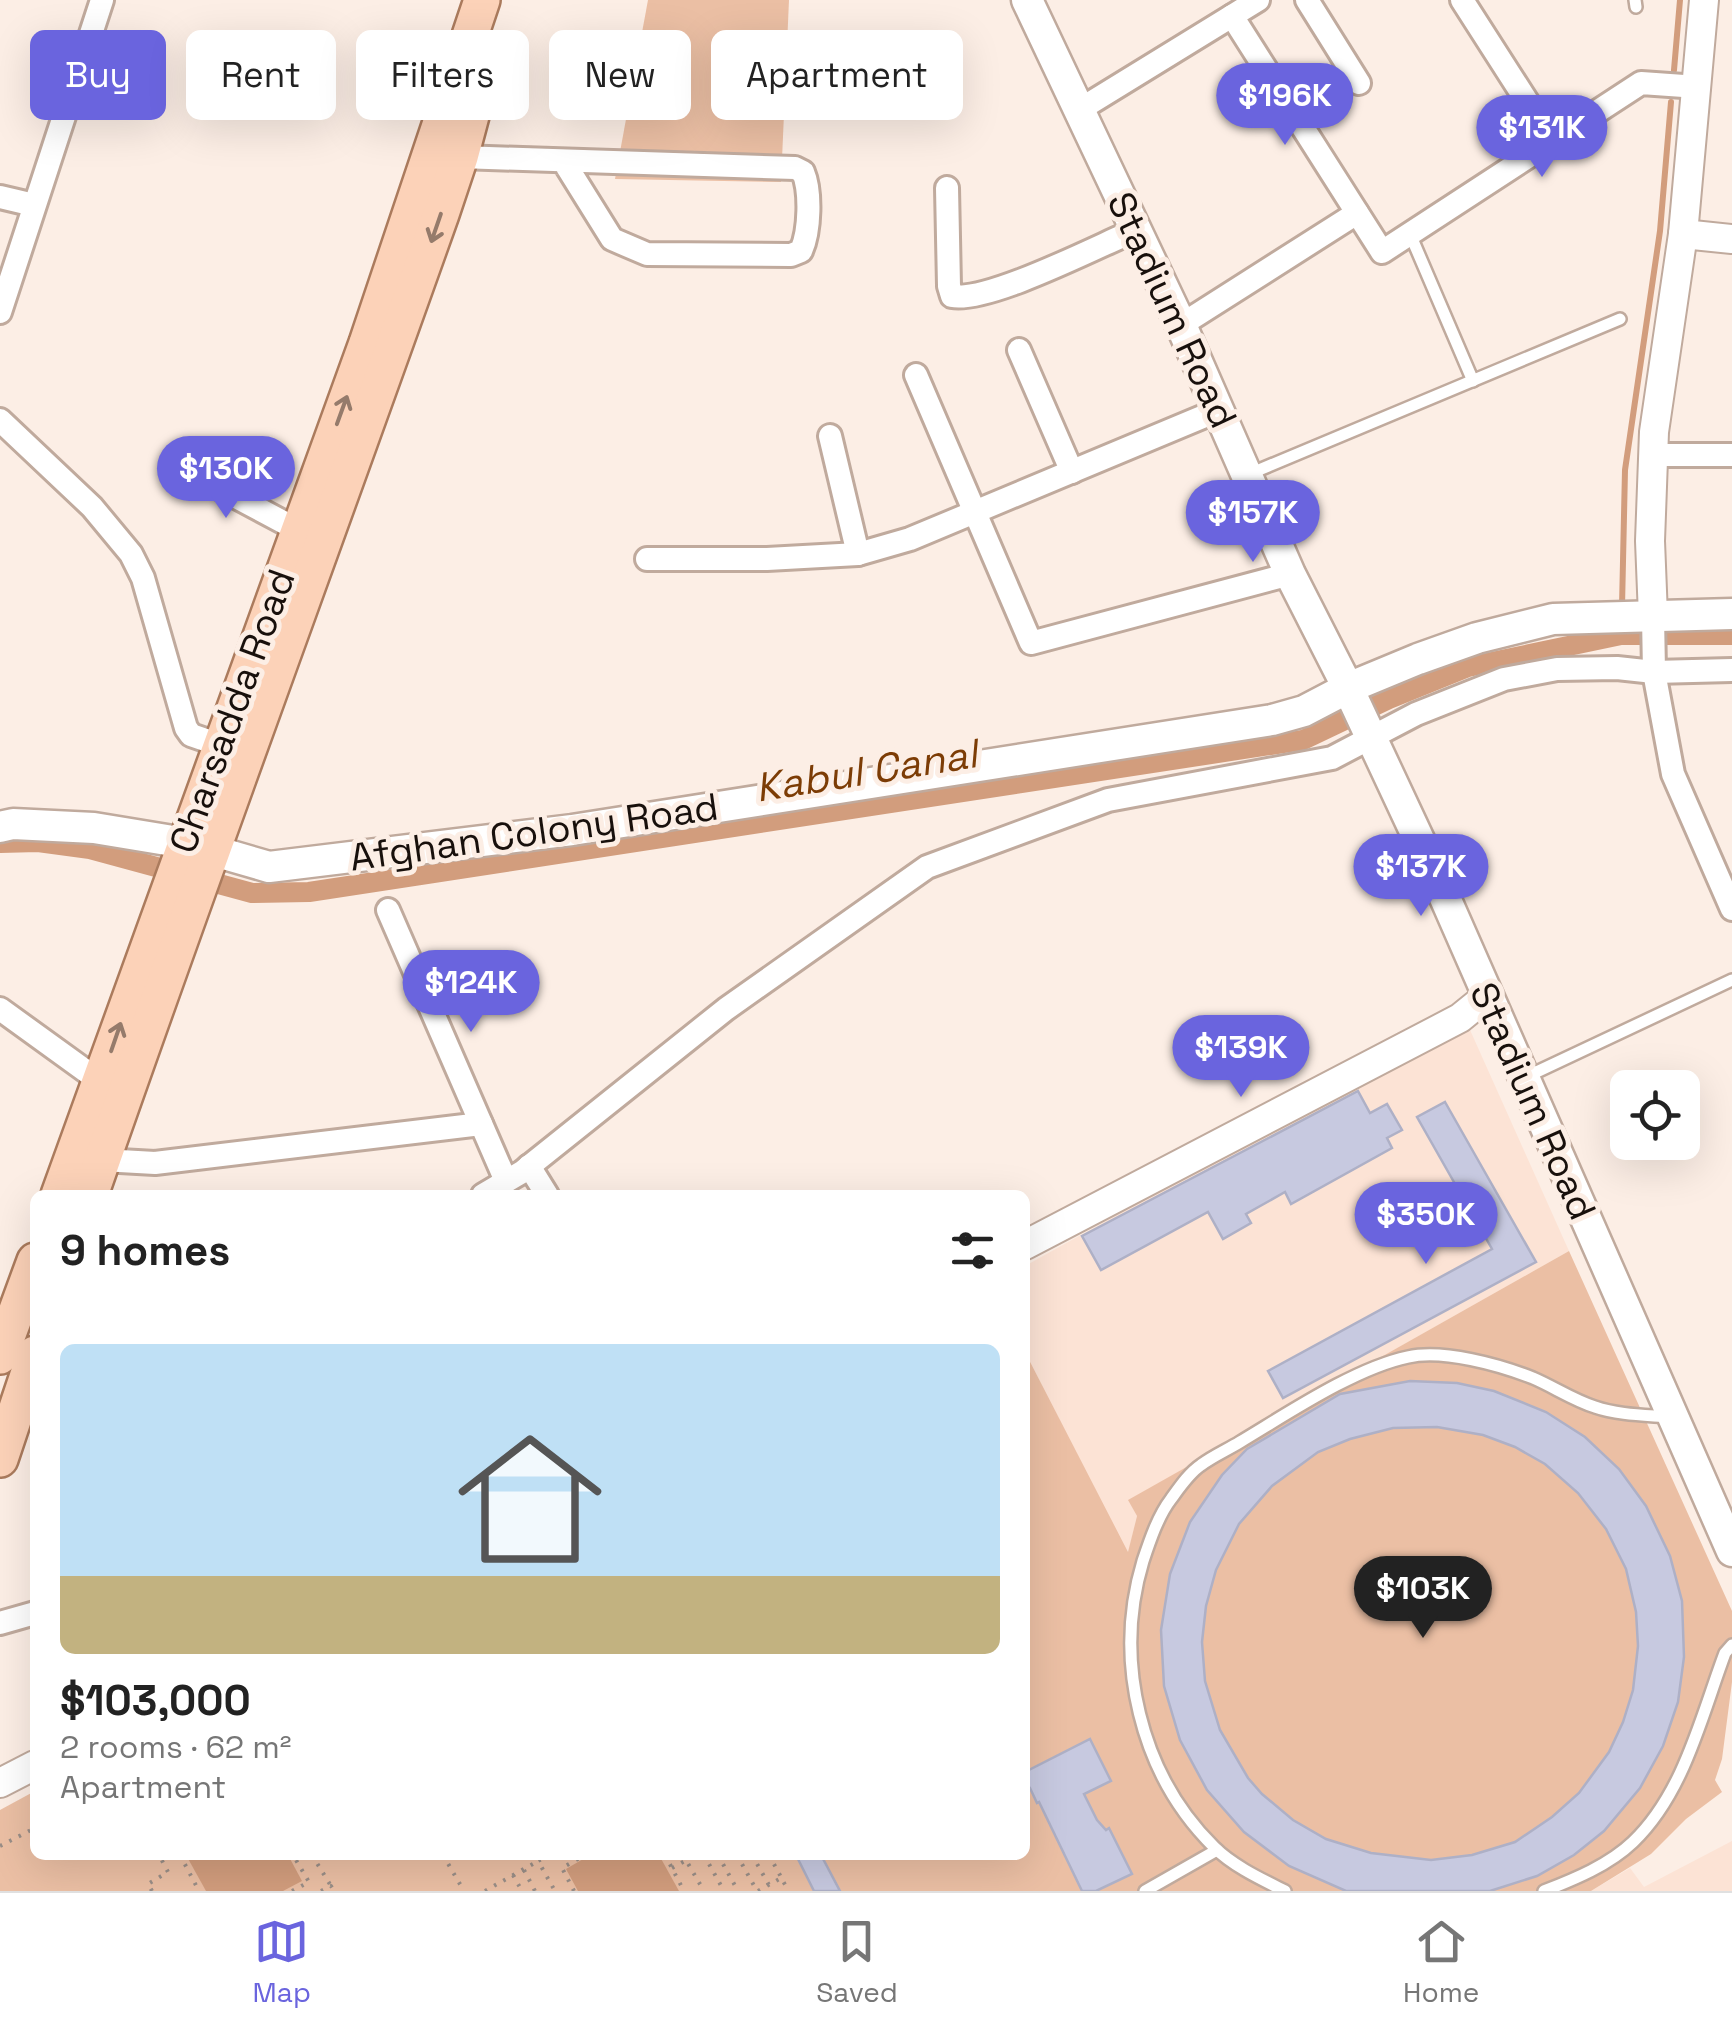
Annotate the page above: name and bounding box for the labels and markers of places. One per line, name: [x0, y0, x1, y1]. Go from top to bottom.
pin: $196K: [1215, 63, 1355, 148]
pin: $131K: [1472, 95, 1612, 180]
pin: $130K: [156, 436, 296, 521]
pin: $157K: [1183, 480, 1323, 565]
pin: $137K: [1351, 834, 1491, 919]
pin: $124K: [401, 950, 541, 1035]
pin: $139K: [1171, 1015, 1311, 1100]
pin: $350K: [1356, 1182, 1496, 1267]
pin: $103K: [1353, 1556, 1493, 1641]

